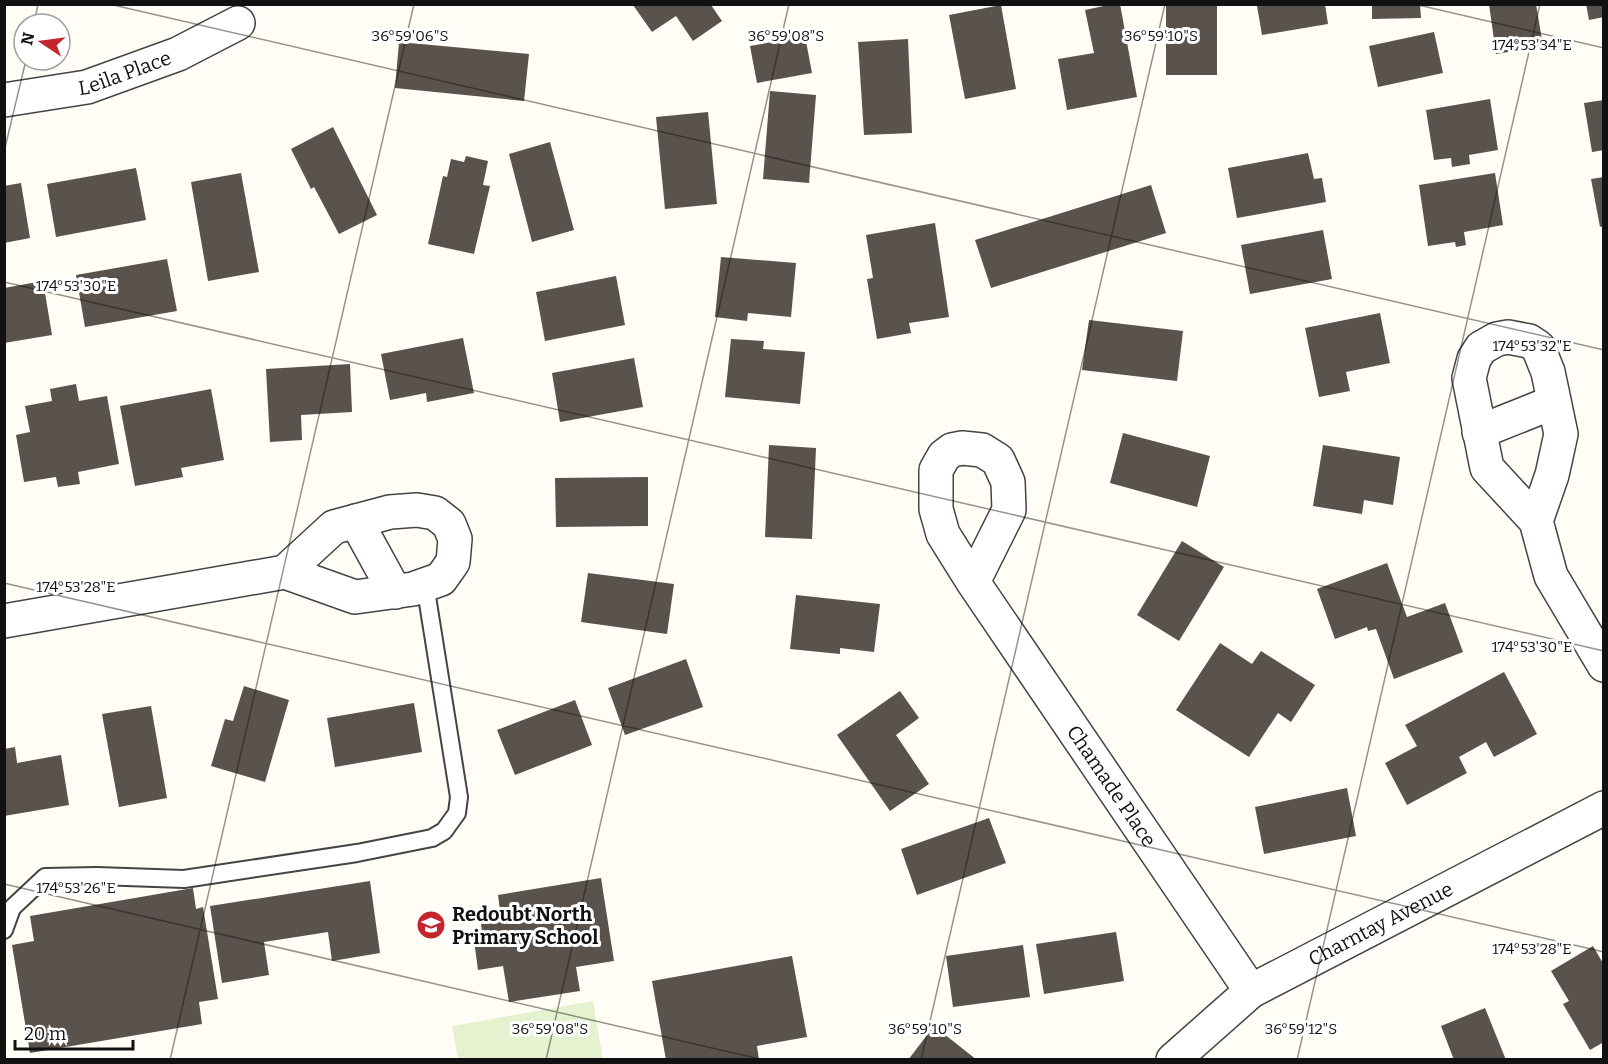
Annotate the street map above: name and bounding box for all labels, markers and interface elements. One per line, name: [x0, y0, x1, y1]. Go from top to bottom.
north arrow: [12, 12, 72, 72]
text: 36°59'06"S: [372, 27, 448, 45]
text: 36°59'08"S: [748, 27, 824, 45]
text: 36°59'10"S: [1124, 27, 1198, 45]
text: N: [17, 31, 39, 47]
text: 174°53'34"E: [1492, 36, 1572, 54]
street label: Leila Place: [77, 46, 174, 100]
text: 174°53'30"E: [36, 277, 116, 295]
text: 174°53'32"E: [1492, 337, 1572, 355]
text: 174°53'28"E: [36, 578, 116, 596]
text: 174°53'30"E: [1492, 638, 1572, 656]
street label: Chamade Place: [1062, 721, 1161, 851]
street label: Charntay Avenue: [1304, 877, 1457, 971]
text: 174°53'26"E: [36, 879, 116, 897]
place label: Redoubt North Primary School: [452, 902, 599, 949]
school or university icon: Redoubt North Primary School: [415, 909, 447, 941]
text: 174°53'28"E: [1492, 940, 1572, 958]
scale bar: [15, 1013, 134, 1051]
text: 36°59'08"S: [512, 1020, 588, 1038]
text: 36°59'10"S: [888, 1020, 962, 1038]
text: 36°59'12"S: [1265, 1020, 1337, 1038]
text: 20 m: [24, 1023, 66, 1045]

